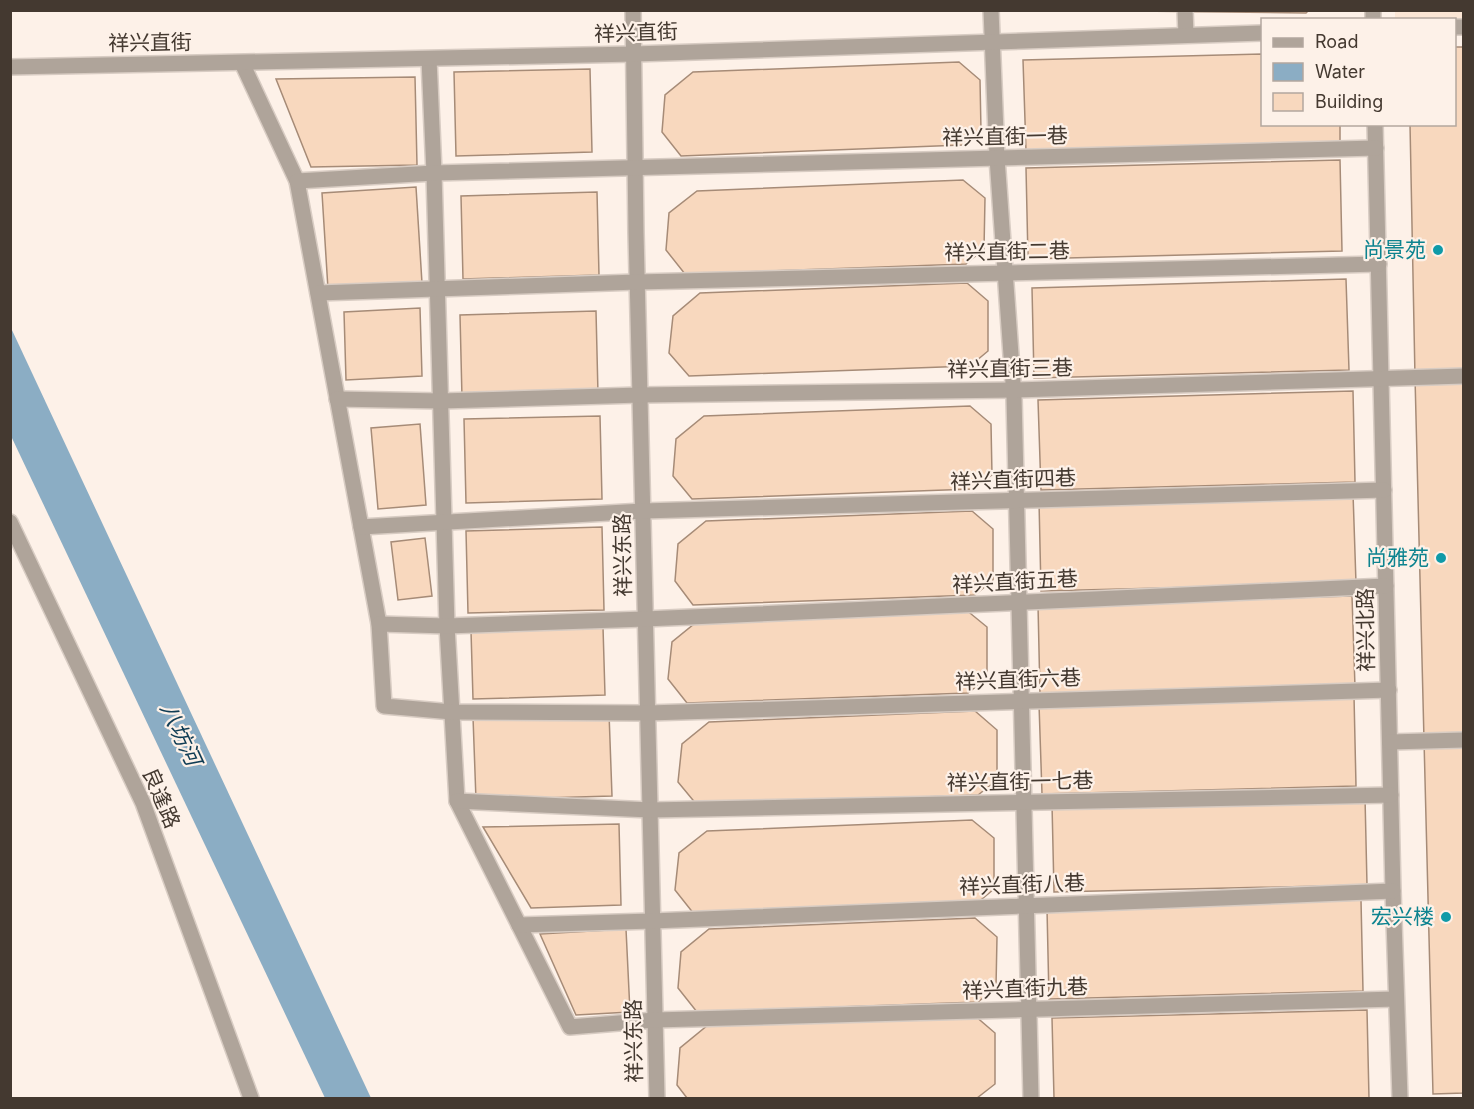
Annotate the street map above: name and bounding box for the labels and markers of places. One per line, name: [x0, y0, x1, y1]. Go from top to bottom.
place label: 尚景苑: [1363, 237, 1426, 262]
marker: 尚景苑: [1431, 243, 1445, 257]
place label: 尚雅苑: [1366, 545, 1429, 570]
marker: 尚雅苑: [1434, 551, 1448, 565]
place label: 宏兴楼: [1371, 904, 1434, 929]
marker: 宏兴楼: [1439, 910, 1453, 924]

